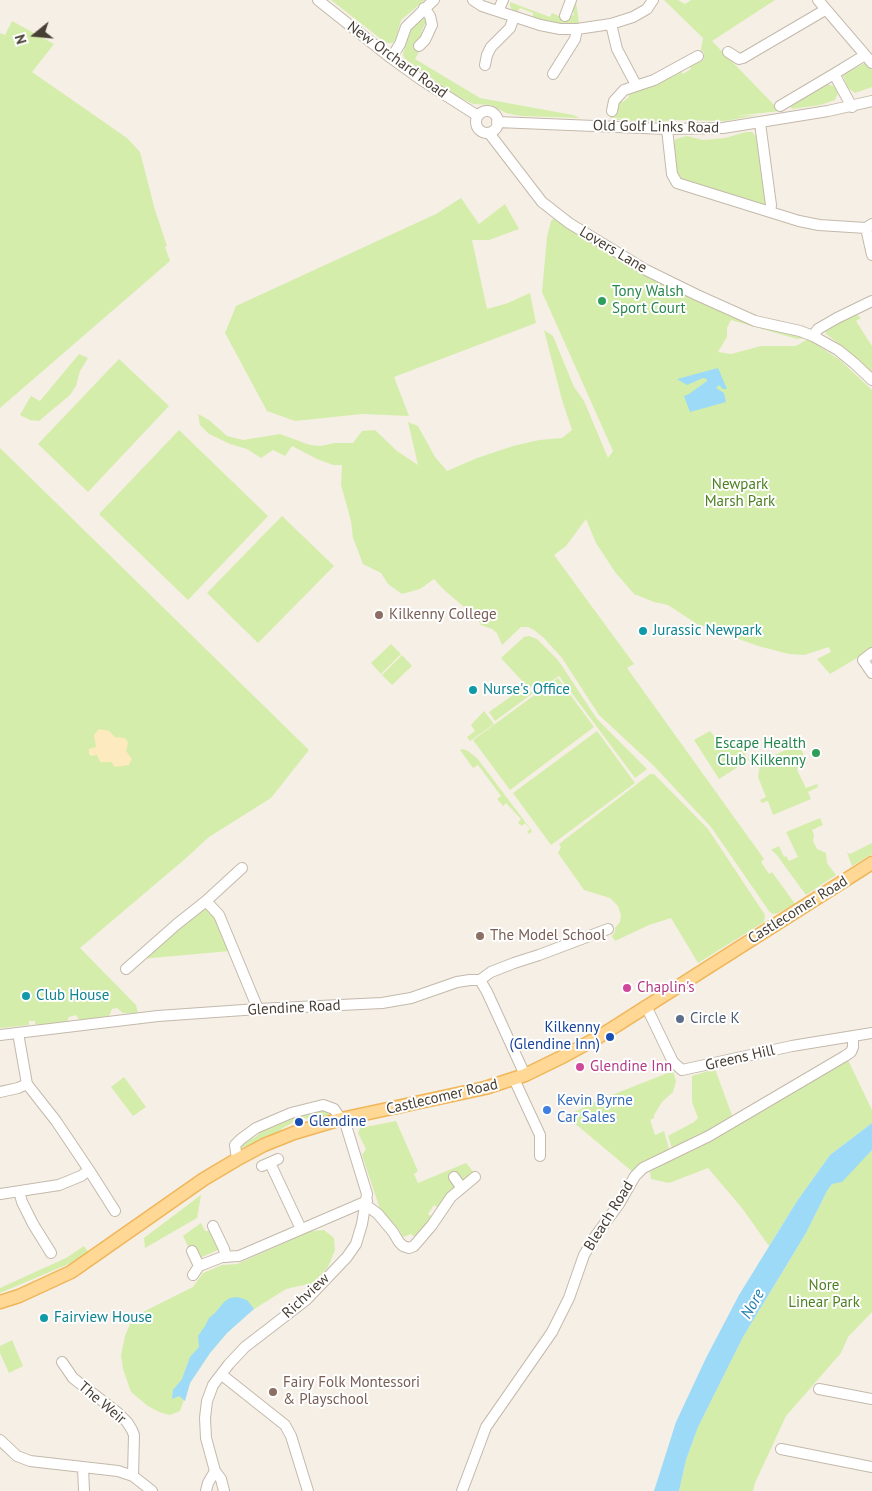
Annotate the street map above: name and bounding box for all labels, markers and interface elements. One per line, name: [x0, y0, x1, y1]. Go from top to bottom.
north arrow: [10, 10, 60, 60]
street label: New Orchard Road: [343, 18, 451, 102]
text: N: [11, 32, 31, 46]
street label: Old Golf Links Road: [593, 117, 719, 137]
street label: Lovers Lane: [576, 223, 650, 277]
place label: Tony Walsh Sport Court: [612, 283, 686, 318]
marker: Tony Walsh Sport Court: [596, 295, 608, 307]
park label: Newpark Marsh Park: [705, 476, 775, 511]
place label: Kilkenny College: [389, 606, 497, 624]
marker: Kilkenny College: [373, 609, 385, 621]
place label: Jurassic Newpark: [653, 622, 762, 640]
marker: Jurassic Newpark: [637, 625, 649, 637]
place label: Nurse's Office: [483, 681, 570, 699]
marker: Nurse's Office: [467, 684, 479, 696]
place label: Escape Health Club Kilkenny: [715, 735, 806, 770]
marker: Escape Health Club Kilkenny: [810, 747, 822, 759]
street label: Castlecomer Road: [745, 872, 851, 948]
place label: The Model School: [490, 927, 606, 945]
marker: The Model School: [474, 930, 486, 942]
place label: Chaplin's: [637, 979, 695, 997]
marker: Chaplin's: [621, 982, 633, 994]
place label: Club House: [36, 987, 109, 1005]
marker: Club House: [20, 990, 32, 1002]
street label: Glendine Road: [247, 997, 341, 1019]
place label: Circle K: [690, 1010, 740, 1028]
marker: Circle K: [674, 1013, 686, 1025]
place label: Kilkenny (Glendine Inn): [510, 1019, 600, 1054]
marker: Kilkenny (Glendine Inn): [604, 1031, 616, 1043]
street label: Greens Hill: [704, 1041, 776, 1075]
place label: Glendine Inn: [590, 1058, 672, 1076]
marker: Glendine Inn: [574, 1061, 586, 1073]
street label: Castlecomer Road: [384, 1075, 500, 1119]
place label: Kevin Byrne Car Sales: [557, 1092, 633, 1127]
marker: Kevin Byrne Car Sales: [541, 1104, 553, 1116]
place label: Glendine: [309, 1113, 366, 1131]
marker: Glendine: [293, 1116, 305, 1128]
street label: Bleach Road: [580, 1178, 638, 1254]
street label: Richview: [279, 1270, 333, 1322]
park label: Nore Linear Park: [788, 1277, 860, 1312]
water label: Nore: [737, 1286, 769, 1322]
place label: Fairview House: [54, 1309, 152, 1327]
marker: Fairview House: [38, 1312, 50, 1324]
place label: Fairy Folk Montessori & Playschool: [283, 1374, 420, 1409]
street label: The Weir: [75, 1378, 129, 1428]
marker: Fairy Folk Montessori & Playschool: [267, 1386, 279, 1398]

